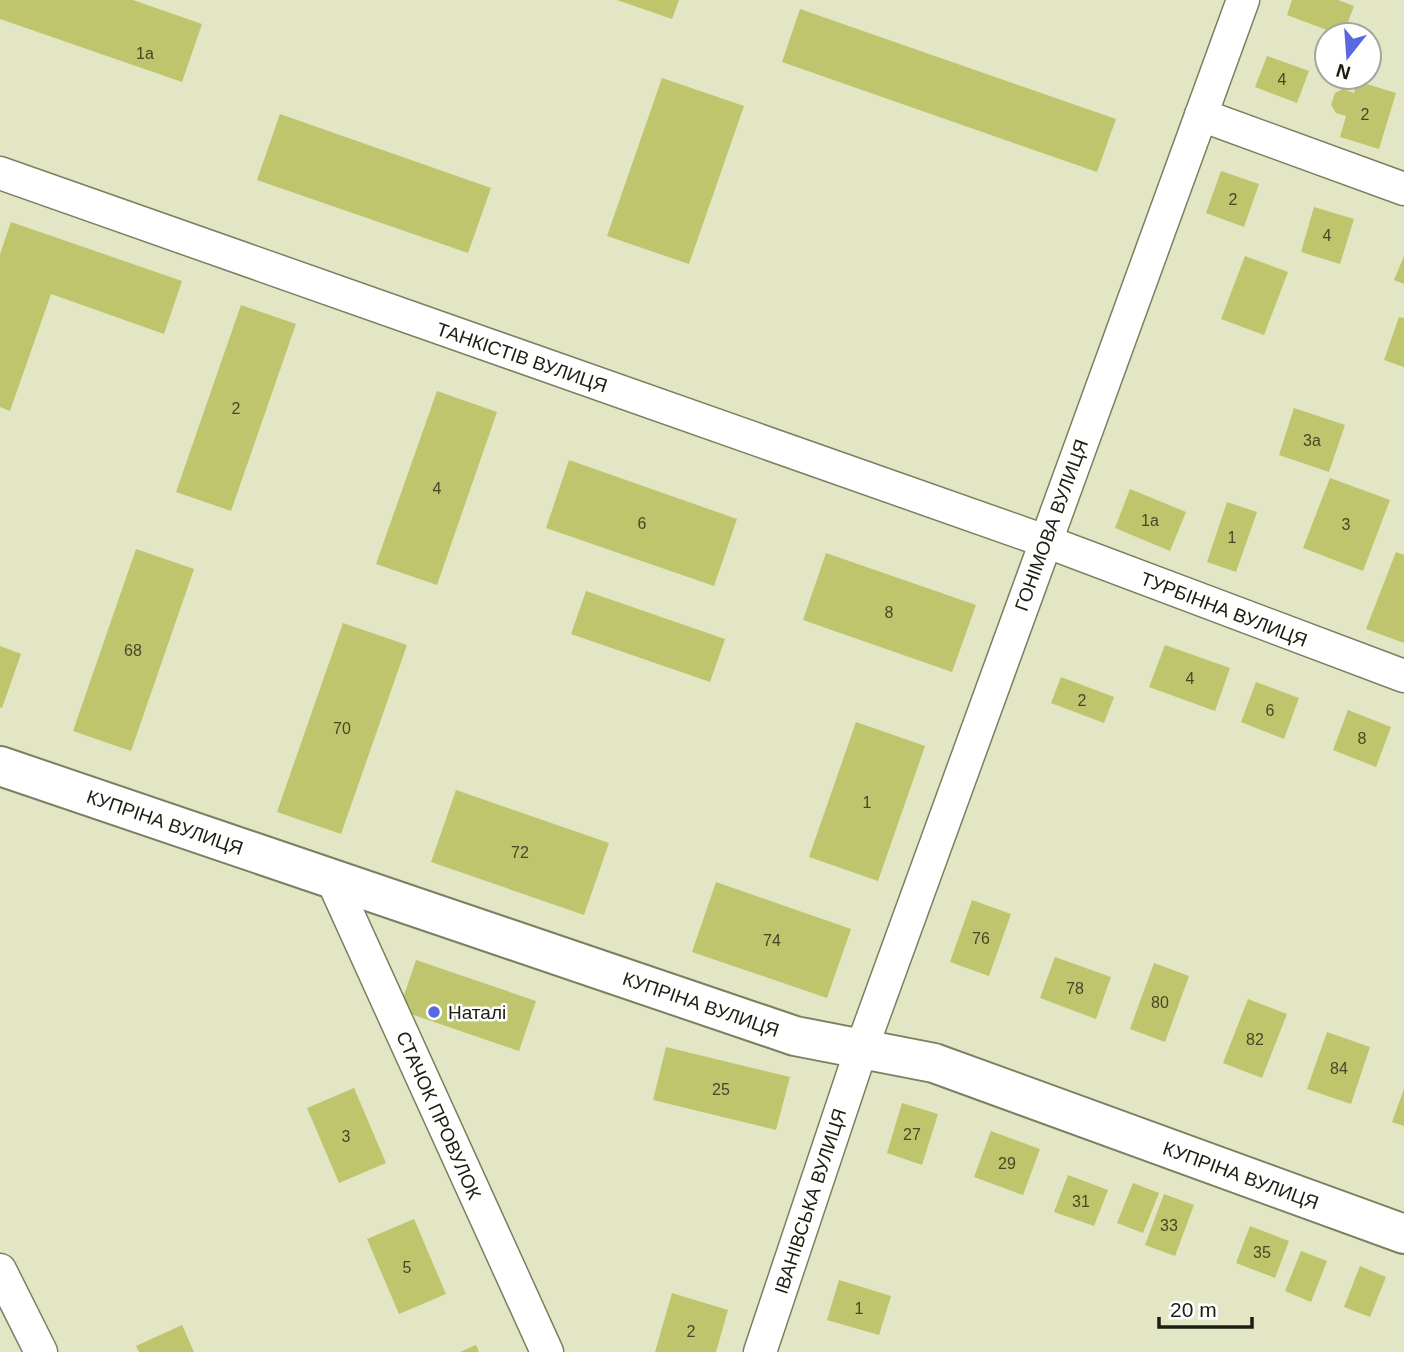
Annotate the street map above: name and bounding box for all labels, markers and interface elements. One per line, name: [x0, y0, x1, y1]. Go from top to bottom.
north arrow: [1313, 21, 1383, 91]
house number: 1а: [136, 45, 154, 62]
text: N: [1334, 60, 1353, 84]
house number: 4: [1278, 71, 1287, 88]
house number: 2: [1361, 106, 1370, 123]
house number: 2: [1229, 191, 1238, 208]
house number: 4: [1323, 227, 1332, 244]
street label: ТАНКІСТІВ ВУЛИЦЯ: [434, 318, 610, 397]
house number: 2: [232, 400, 241, 417]
house number: 3а: [1303, 432, 1321, 449]
street label: ГОНІМОВА ВУЛИЦЯ: [1011, 437, 1092, 614]
house number: 4: [433, 480, 442, 497]
house number: 1а: [1141, 512, 1159, 529]
house number: 6: [638, 515, 647, 532]
house number: 3: [1342, 516, 1351, 533]
house number: 1: [1228, 529, 1237, 546]
street label: ТУРБІННА ВУЛИЦЯ: [1137, 568, 1310, 651]
house number: 8: [885, 604, 894, 621]
house number: 68: [124, 642, 142, 659]
house number: 4: [1186, 670, 1195, 687]
house number: 2: [1078, 692, 1087, 709]
house number: 6: [1266, 702, 1275, 719]
house number: 70: [333, 720, 351, 737]
house number: 8: [1358, 730, 1367, 747]
street label: КУПРІНА ВУЛИЦЯ: [84, 786, 246, 859]
house number: 1: [863, 794, 872, 811]
house number: 72: [511, 844, 529, 861]
house number: 76: [972, 930, 990, 947]
house number: 74: [763, 932, 781, 949]
street label: КУПРІНА ВУЛИЦЯ: [620, 968, 782, 1041]
house number: 78: [1066, 980, 1084, 997]
house number: 80: [1151, 994, 1169, 1011]
place label: Наталі: [448, 1002, 506, 1023]
marker: Наталі: [426, 1004, 442, 1020]
street label: СТАЧОК ПРОВУЛОК: [392, 1028, 485, 1202]
house number: 82: [1246, 1031, 1264, 1048]
house number: 84: [1330, 1060, 1348, 1077]
house number: 25: [712, 1081, 730, 1098]
street label: ІВАНІВСЬКА ВУЛИЦЯ: [771, 1106, 850, 1296]
house number: 27: [903, 1126, 921, 1143]
house number: 3: [342, 1128, 351, 1145]
street label: КУПРІНА ВУЛИЦЯ: [1160, 1138, 1321, 1213]
house number: 29: [998, 1155, 1016, 1172]
house number: 31: [1072, 1193, 1090, 1210]
house number: 33: [1160, 1217, 1178, 1234]
house number: 35: [1253, 1244, 1271, 1261]
house number: 5: [403, 1259, 412, 1276]
scale bar: [1159, 1286, 1252, 1330]
text: 20 m: [1170, 1298, 1217, 1321]
house number: 1: [855, 1300, 864, 1317]
house number: 2: [687, 1323, 696, 1340]

